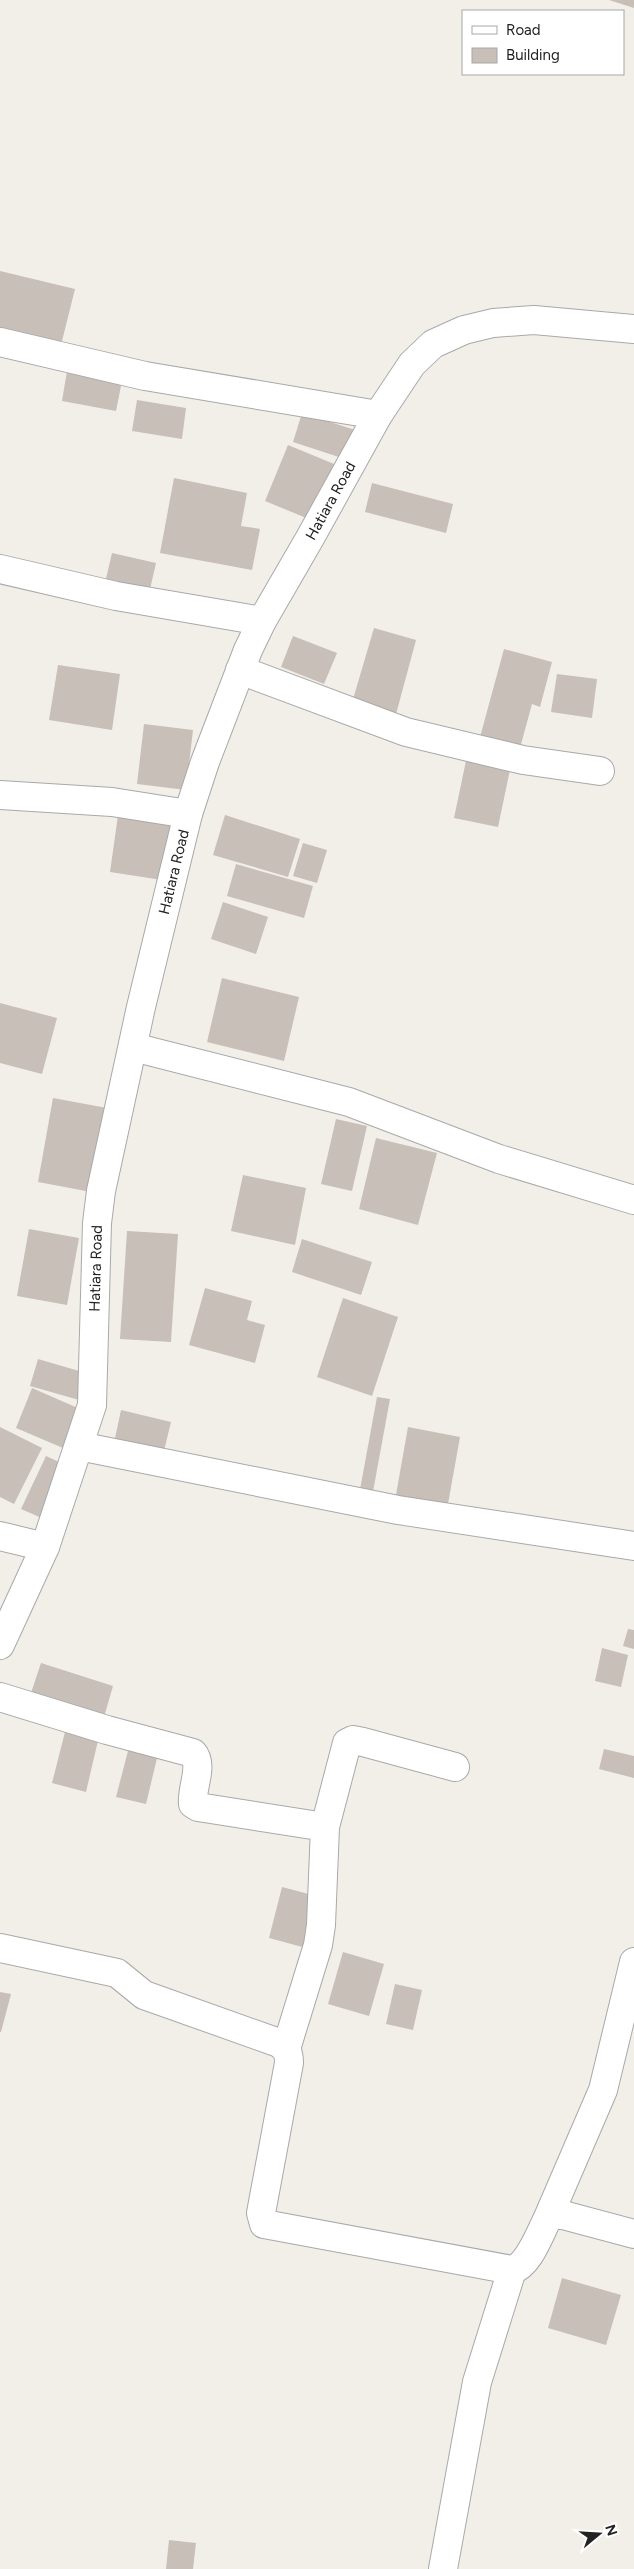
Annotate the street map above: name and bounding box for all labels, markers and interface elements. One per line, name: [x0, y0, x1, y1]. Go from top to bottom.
legend: [462, 10, 624, 75]
text: Road: [506, 21, 541, 39]
text: Building: [506, 46, 560, 64]
street label: Hatiara Road: [302, 458, 359, 543]
street label: Hatiara Road: [155, 828, 193, 916]
street label: Hatiara Road: [86, 1225, 106, 1312]
north arrow: [574, 2509, 624, 2559]
text: N: [601, 2522, 621, 2538]

